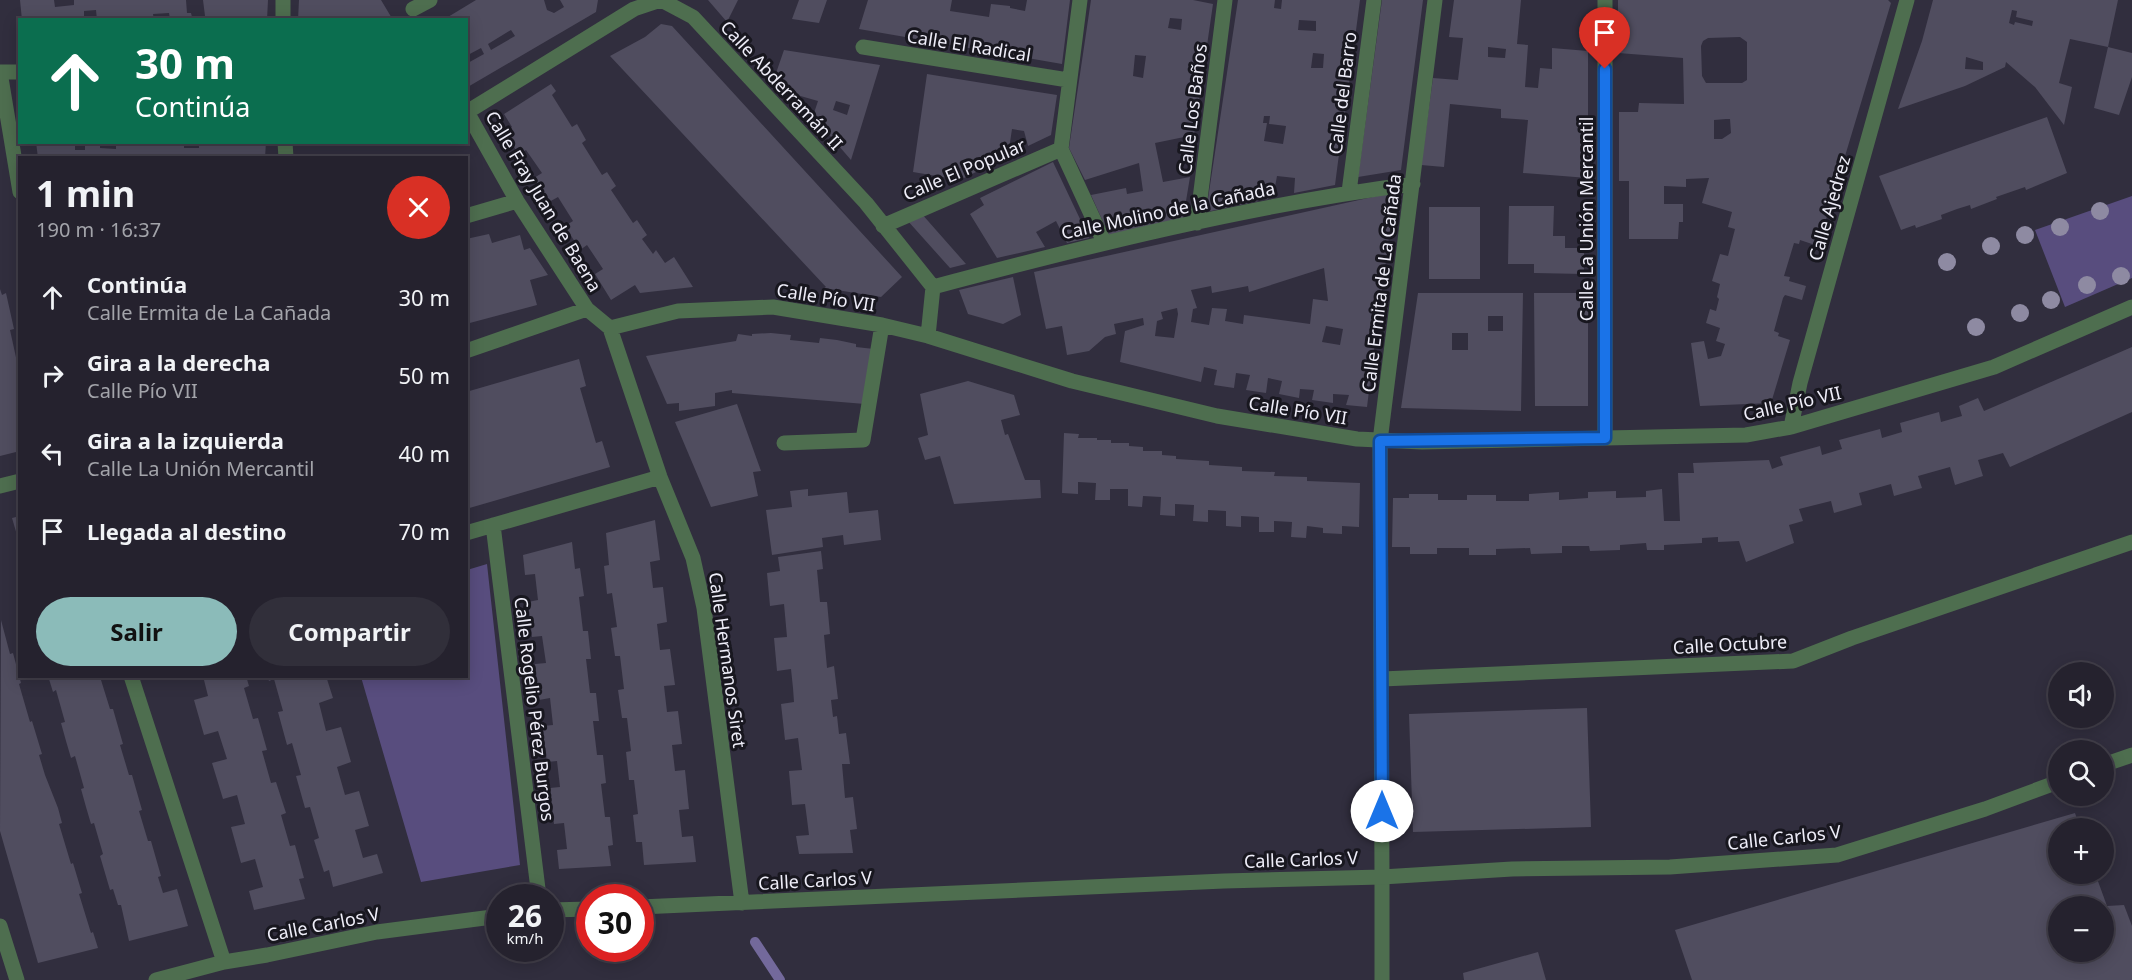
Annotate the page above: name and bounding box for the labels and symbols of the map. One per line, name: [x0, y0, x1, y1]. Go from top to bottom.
pin: [1579, 7, 1630, 69]
street label: Calle Abderramán II: [716, 15, 848, 155]
street label: Calle El Radical: [905, 23, 1033, 67]
street label: Calle del Barro: [1323, 30, 1361, 156]
street label: Calle Los Baños: [1172, 42, 1212, 176]
street label: Calle Fray Juan de Baena: [480, 106, 608, 296]
street label: Calle La Unión Mercantil: [1574, 117, 1598, 321]
street label: Calle El Popular: [899, 132, 1030, 206]
street label: Calle Ajedrez: [1803, 153, 1855, 263]
street label: Calle Ermita de La Cañada: [1356, 172, 1406, 394]
street label: Calle Molino de la Cañada: [1059, 176, 1277, 244]
street label: Calle Pío VII: [775, 277, 877, 317]
street label: Calle Pío VII: [1741, 380, 1843, 426]
street label: Calle Pío VII: [1247, 390, 1349, 430]
street label: Calle Hermanos Siret: [704, 571, 752, 750]
street label: Calle Rogelio Pérez Burgos: [509, 596, 561, 822]
street label: Calle Octubre: [1672, 629, 1788, 659]
position arrow: [1350, 779, 1414, 843]
street label: Calle Carlos V: [1726, 819, 1842, 855]
street label: Calle Carlos V: [1244, 845, 1359, 873]
street label: Calle Carlos V: [757, 865, 873, 895]
speed limit sign: 30: [576, 884, 654, 962]
street label: Calle Carlos V: [265, 901, 382, 947]

